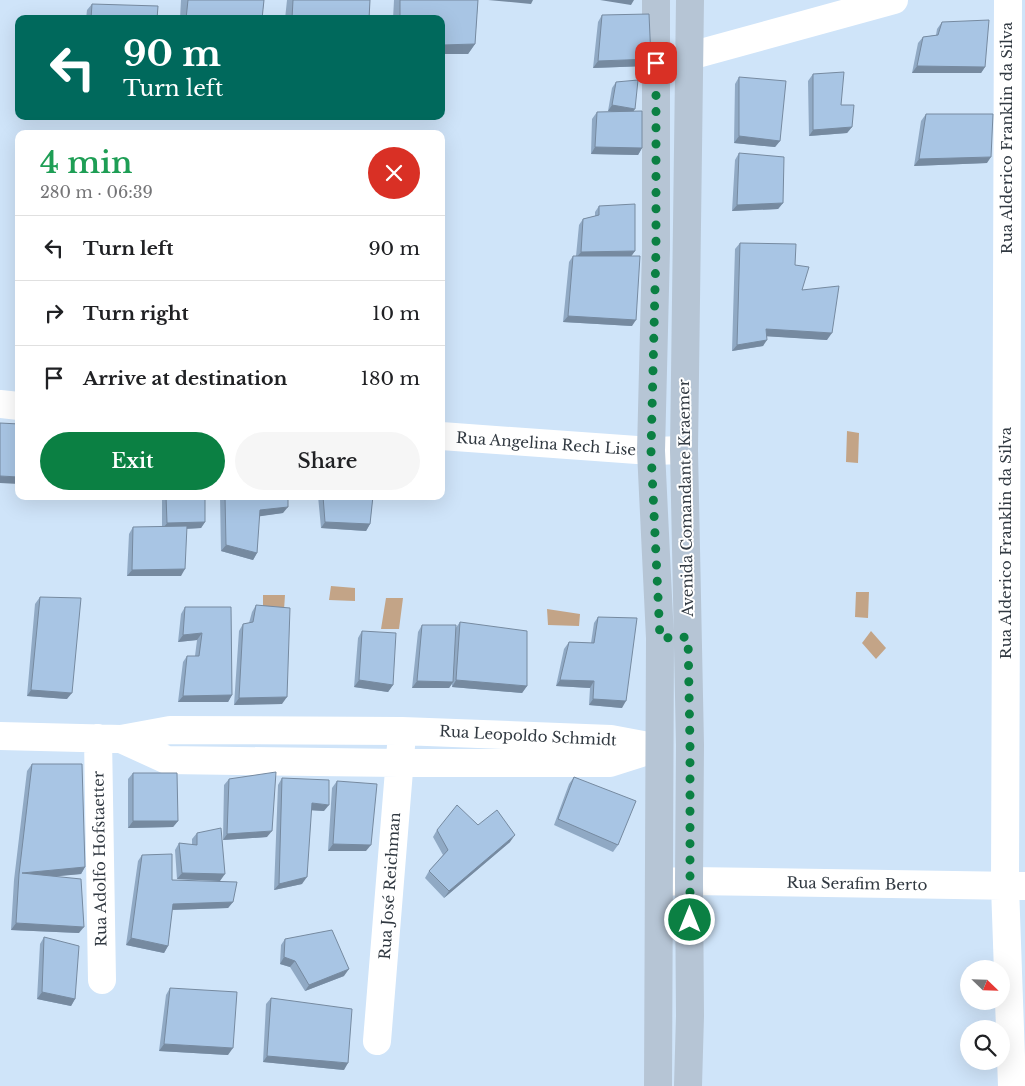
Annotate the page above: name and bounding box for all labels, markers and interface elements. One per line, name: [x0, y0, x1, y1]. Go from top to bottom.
street label: Rua Alderico Franklin da Silva: [997, 21, 1016, 254]
text: 90 m: [123, 32, 221, 75]
icon: left: [40, 35, 105, 100]
pin: [635, 42, 677, 84]
icon: arrive: [642, 49, 670, 77]
text: Turn left: [123, 75, 223, 102]
text: 4 min: [40, 144, 132, 181]
button: close: [368, 147, 420, 199]
text: 280 m · 06:39: [40, 182, 153, 202]
icon: left: [40, 234, 68, 262]
text: Turn left: [83, 237, 174, 260]
text: 90 m: [368, 237, 420, 260]
icon: right: [40, 299, 68, 327]
text: Turn right: [83, 302, 189, 325]
text: 10 m: [372, 302, 420, 325]
icon: arrive: [40, 364, 68, 392]
text: Arrive at destination: [83, 367, 287, 390]
text: 180 m: [361, 367, 420, 390]
street label: Avenida Comandante Kraemer: [674, 378, 697, 618]
street label: Rua Alderico Franklin da Silva: [996, 426, 1015, 659]
street label: Rua Angelina Rech Lise: [455, 428, 637, 459]
button: Exit: [40, 432, 225, 490]
button: Share: [235, 432, 420, 490]
street label: Rua Leopoldo Schmidt: [439, 721, 618, 750]
street label: Rua Adolfo Hofstaetter: [88, 770, 111, 947]
street label: Rua José Reichman: [375, 812, 404, 960]
street label: Rua Serafim Berto: [786, 873, 928, 894]
position arrow: [663, 893, 715, 945]
north arrow: [960, 960, 1010, 1010]
map controls: [960, 960, 1010, 1070]
button: search: [960, 1020, 1010, 1070]

